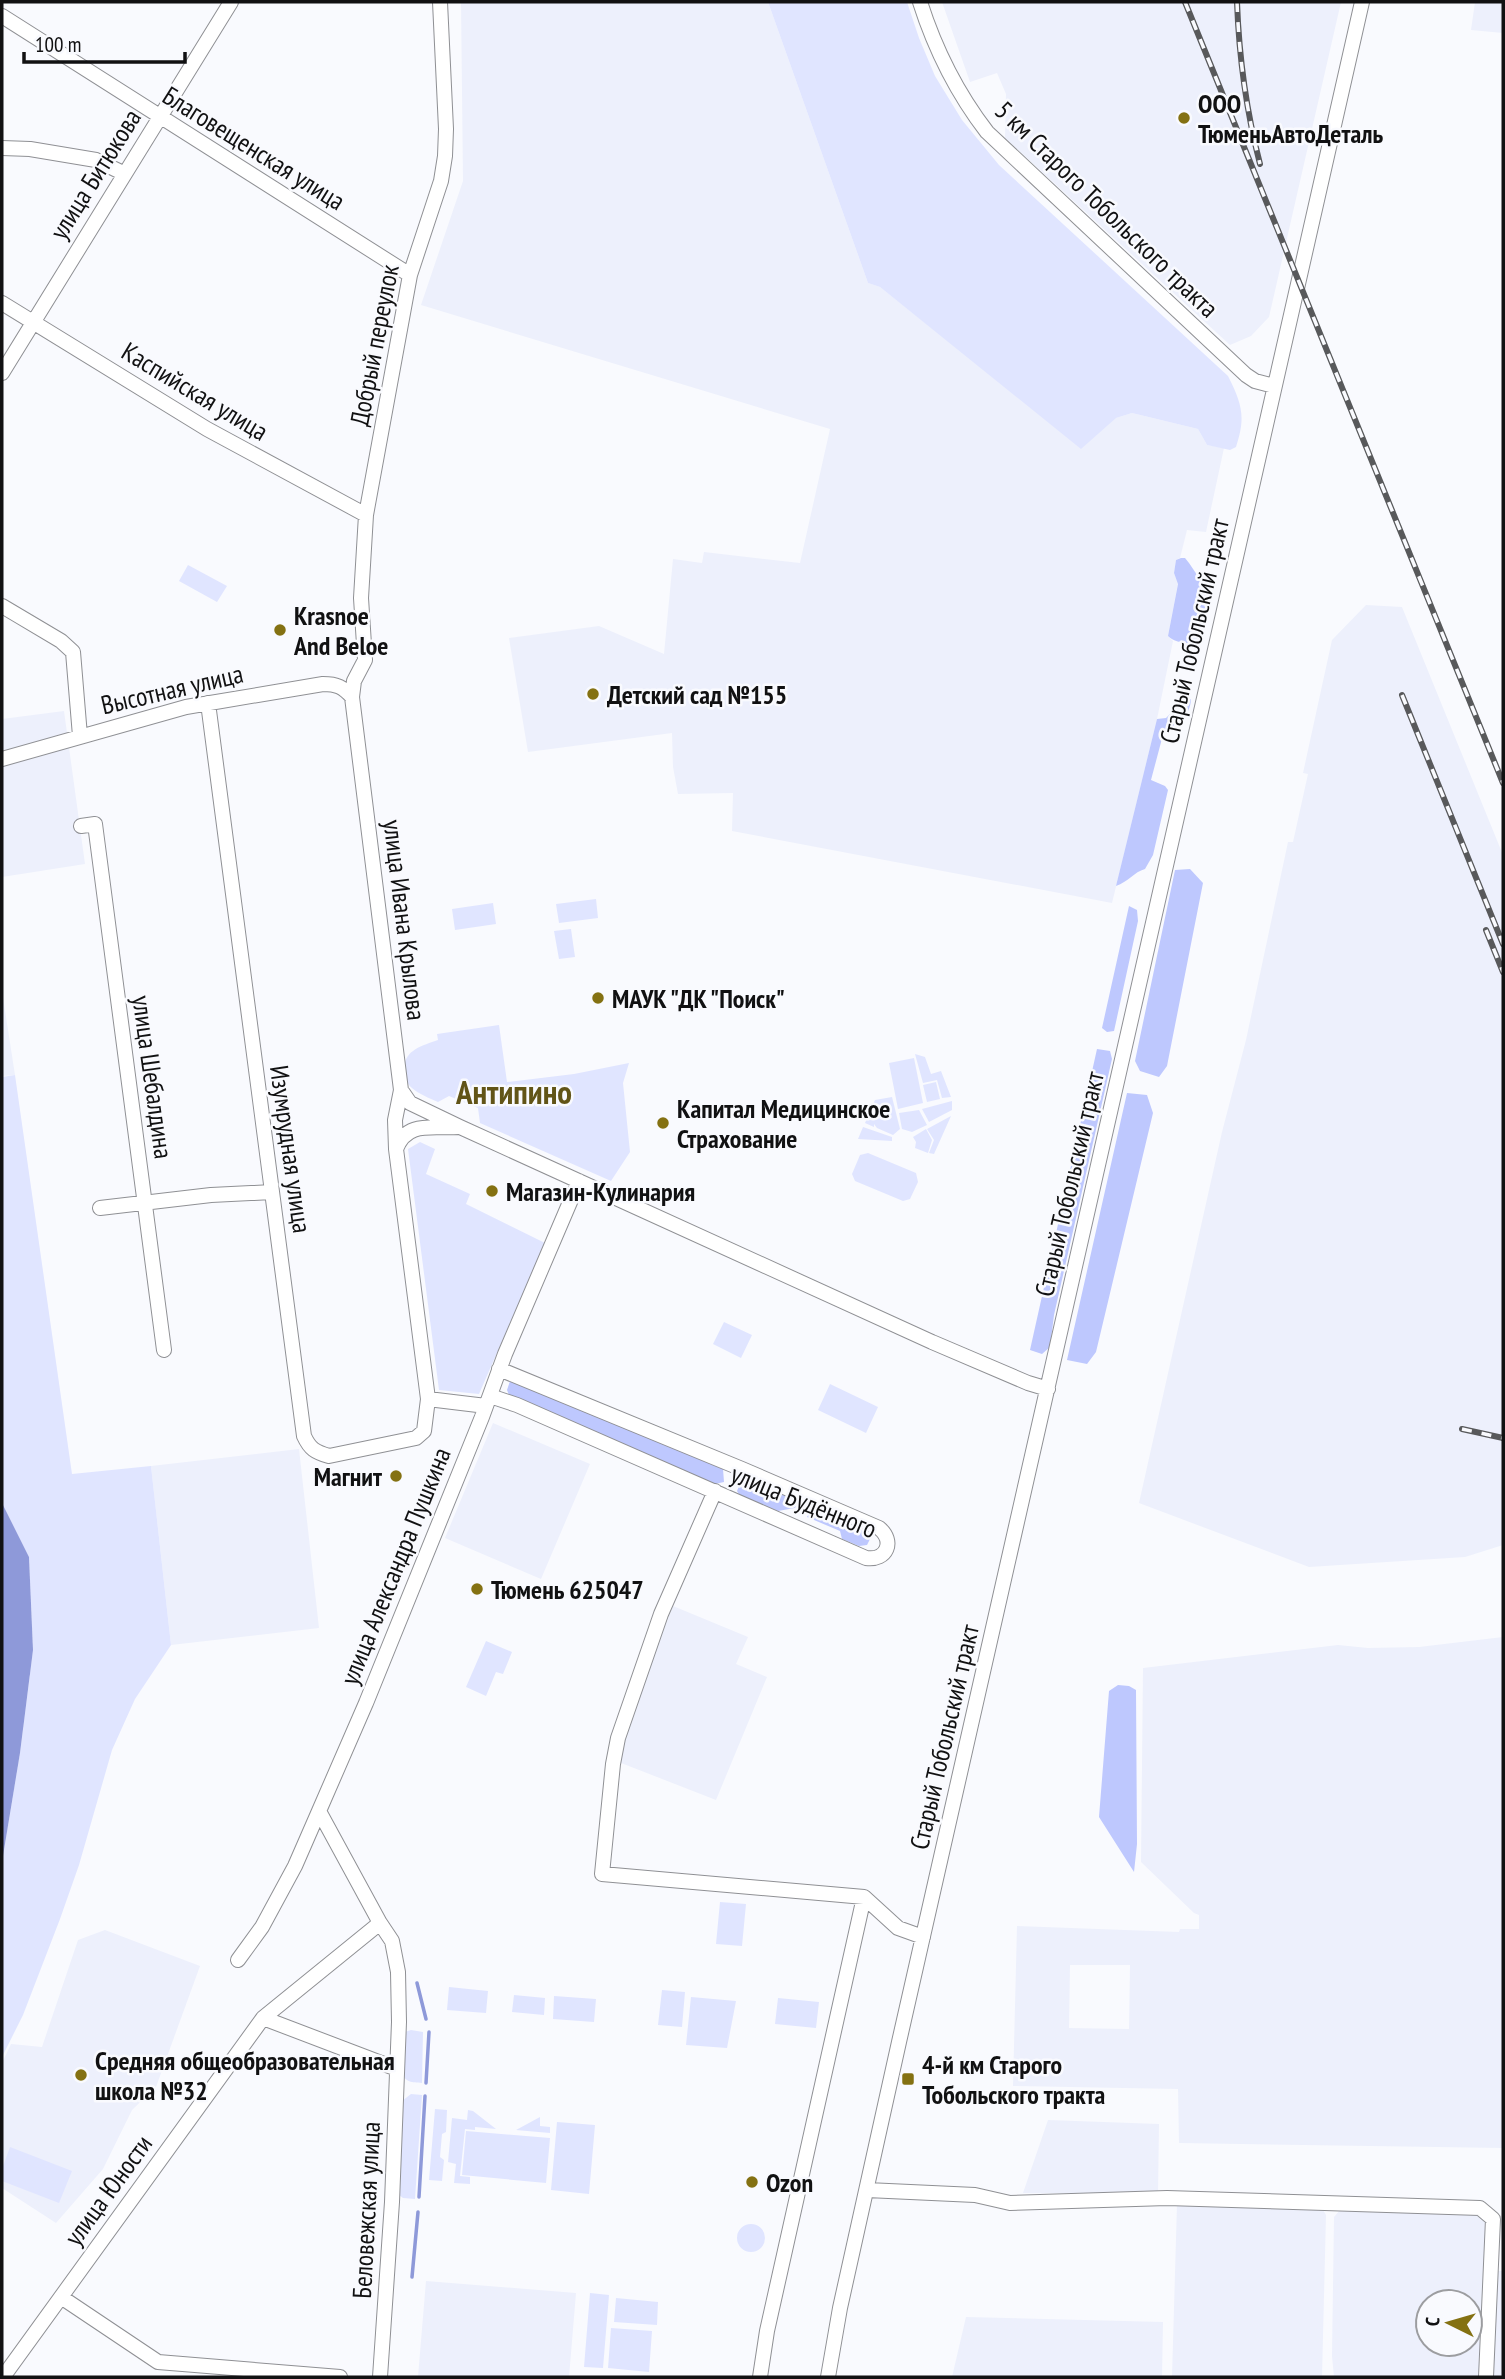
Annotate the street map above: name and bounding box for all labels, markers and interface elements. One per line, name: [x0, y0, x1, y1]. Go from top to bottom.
scale bar: [24, 21, 186, 65]
text: 100 m: [35, 31, 81, 58]
street label: Благовещенская улица: [157, 79, 351, 217]
place label: ООО ТюменьАвтоДеталь: [1198, 87, 1383, 150]
street label: 5 км Старого Тобольского тракта: [988, 94, 1226, 324]
street label: улица Битюкова: [42, 103, 148, 245]
marker: ООО ТюменьАвтоДеталь: [1176, 110, 1192, 126]
street label: Добрый переулок: [342, 262, 406, 428]
street label: Каспийская улица: [116, 334, 274, 448]
street label: Старый Тобольский тракт: [1152, 515, 1236, 747]
place label: Krasnoe And Beloe: [293, 599, 388, 662]
marker: Krasnoe And Beloe: [272, 622, 288, 638]
street label: Высотная улица: [98, 657, 246, 721]
place label: Детский сад №155: [607, 678, 787, 711]
marker: Детский сад №155: [585, 686, 601, 702]
street label: улица Ивана Крылова: [376, 818, 434, 1022]
place label: МАУК "ДК "Поиск": [612, 982, 785, 1015]
marker: МАУК "ДК "Поиск": [590, 990, 606, 1006]
street label: улица Шебалдина: [125, 993, 181, 1161]
street label: Изумрудная улица: [263, 1063, 319, 1235]
street label: Старый Тобольский тракт: [1027, 1068, 1111, 1300]
district label: Антипино: [455, 1070, 572, 1113]
place label: Капитал Медицинское Страхование: [677, 1092, 890, 1155]
marker: Капитал Медицинское Страхование: [655, 1115, 671, 1131]
place label: Магазин-Кулинария: [506, 1175, 695, 1208]
marker: Магазин-Кулинария: [484, 1183, 500, 1199]
street label: улица Александра Пушкина: [332, 1443, 458, 1689]
street label: улица Будённого: [726, 1457, 882, 1545]
place label: Магнит: [314, 1460, 382, 1493]
marker: Магнит: [388, 1468, 404, 1484]
place label: Тюмень 625047: [491, 1573, 644, 1606]
marker: Тюмень 625047: [469, 1581, 485, 1597]
street label: Старый Тобольский тракт: [902, 1621, 986, 1853]
place label: Средняя общеобразовательная школа №32: [95, 2044, 395, 2107]
place label: 4-й км Старого Тобольского тракта: [922, 2048, 1105, 2111]
marker: Средняя общеобразовательная школа №32: [73, 2067, 89, 2083]
marker: 4-й км Старого Тобольского тракта: [900, 2071, 916, 2087]
street label: Беловежская улица: [345, 2121, 387, 2299]
street label: улица Юности: [57, 2128, 159, 2252]
place label: Ozon: [766, 2166, 813, 2199]
marker: Ozon: [744, 2174, 760, 2190]
north arrow: [1414, 2288, 1484, 2358]
text: С: [1420, 2316, 1444, 2327]

